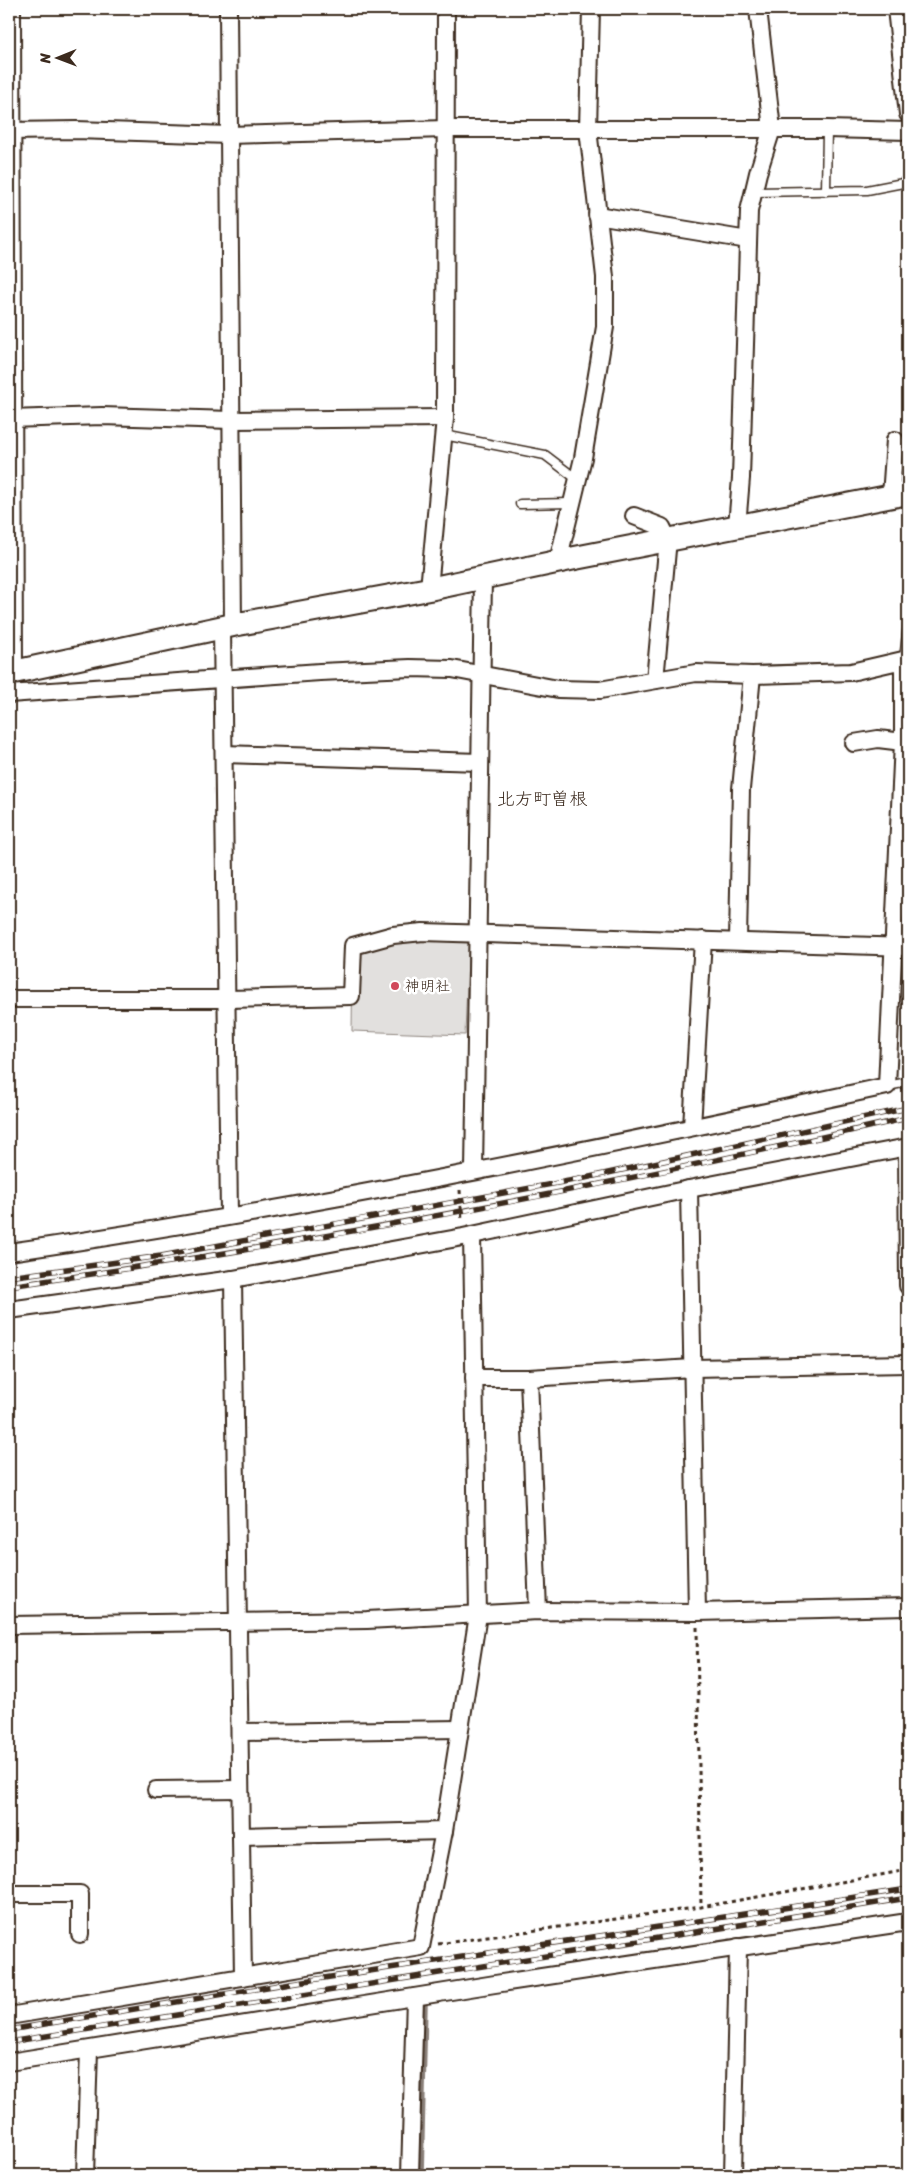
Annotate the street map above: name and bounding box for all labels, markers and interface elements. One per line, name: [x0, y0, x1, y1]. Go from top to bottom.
north arrow: [32, 32, 82, 82]
text: N: [33, 53, 58, 64]
district label: 北方町曽根: [497, 783, 588, 815]
place label: 神明社: [405, 973, 450, 999]
marker: 神明社: [389, 980, 401, 992]

